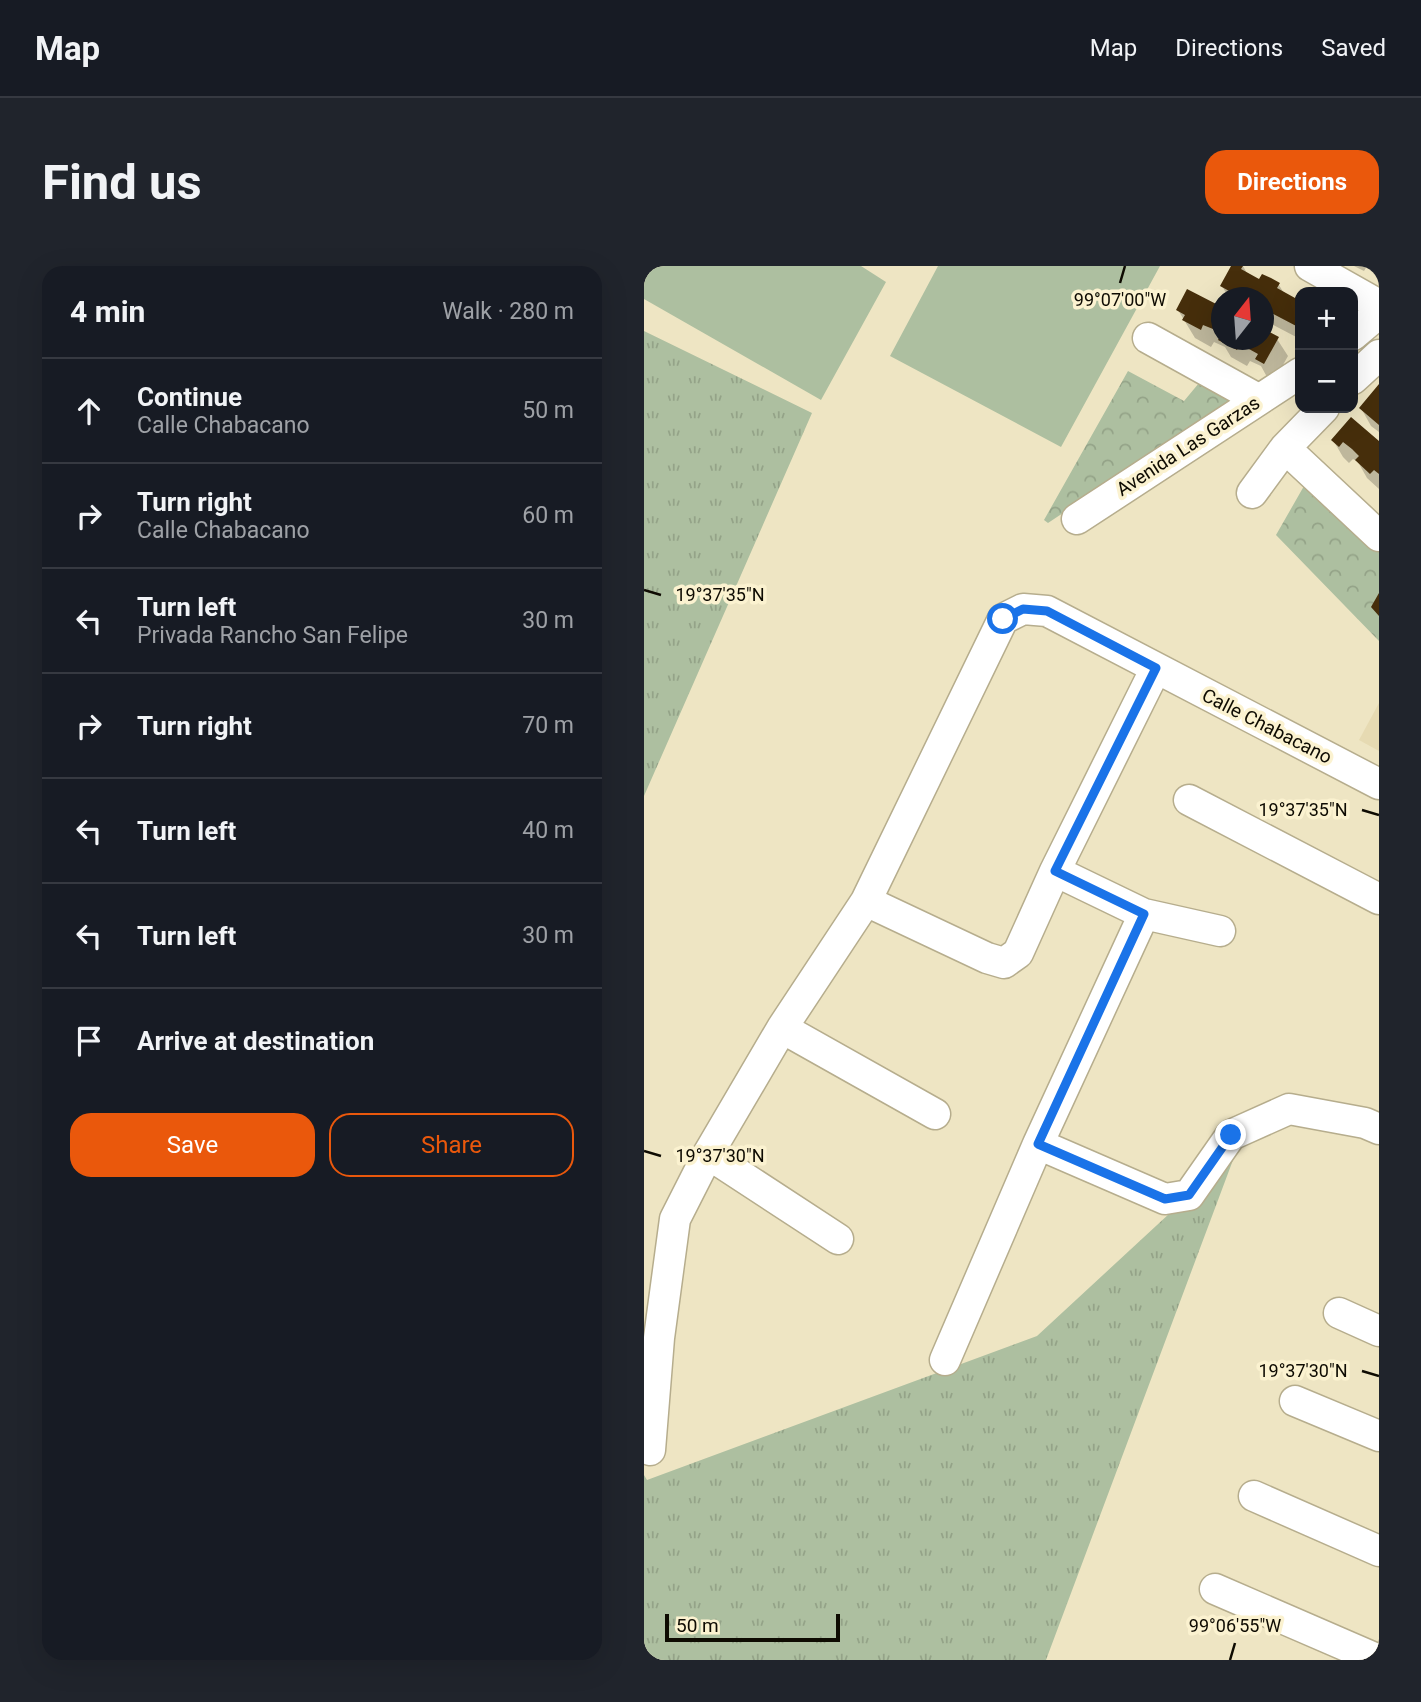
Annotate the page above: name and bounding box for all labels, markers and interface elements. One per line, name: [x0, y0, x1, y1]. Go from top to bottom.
text: Map: [35, 29, 100, 68]
text: Map: [1090, 34, 1137, 62]
text: Directions: [1175, 34, 1283, 62]
text: Saved: [1321, 34, 1386, 62]
button: Directions: [1205, 150, 1379, 214]
text: Find us: [42, 154, 202, 211]
north arrow: [1211, 287, 1274, 350]
map controls: [1295, 287, 1358, 413]
button: +: [1295, 287, 1358, 350]
text: 99°07'00"W: [1074, 289, 1166, 310]
text: 4 min: [70, 294, 145, 329]
text: Walk · 280 m: [442, 298, 574, 325]
button: −: [1295, 350, 1358, 413]
text: Continue: [137, 382, 242, 412]
street label: Avenida Las Garzas: [1112, 391, 1264, 501]
icon: ahead: [70, 392, 108, 430]
text: 50 m: [522, 397, 574, 424]
text: Calle Chabacano: [137, 412, 310, 439]
text: Turn right: [137, 487, 252, 517]
icon: right: [70, 497, 108, 535]
text: 60 m: [522, 502, 574, 529]
text: Calle Chabacano: [137, 517, 310, 544]
text: 19°37'35"N: [675, 584, 765, 605]
text: Turn left: [137, 592, 236, 622]
icon: left: [70, 602, 108, 640]
route start: [987, 603, 1018, 634]
text: 30 m: [522, 607, 574, 634]
text: Privada Rancho San Felipe: [137, 622, 408, 649]
street label: Calle Chabacano: [1198, 683, 1336, 769]
icon: right: [70, 707, 108, 745]
text: Turn right: [137, 711, 252, 741]
text: 70 m: [522, 712, 574, 739]
text: 19°37'35"N: [1258, 799, 1348, 820]
icon: left: [70, 812, 108, 850]
text: Turn left: [137, 816, 236, 846]
text: 40 m: [522, 817, 574, 844]
icon: left: [70, 917, 108, 955]
text: Turn left: [137, 921, 236, 951]
text: 30 m: [522, 922, 574, 949]
icon: arrive: [70, 1022, 108, 1060]
text: Arrive at destination: [137, 1026, 374, 1056]
button: Save: [70, 1113, 315, 1177]
button: Share: [329, 1113, 574, 1177]
route end: [1215, 1119, 1246, 1150]
text: 19°37'30"N: [675, 1145, 765, 1166]
text: 19°37'30"N: [1258, 1360, 1348, 1381]
scale bar: [665, 1611, 840, 1643]
text: 50 m: [676, 1614, 719, 1637]
text: 99°06'55"W: [1189, 1615, 1281, 1636]

